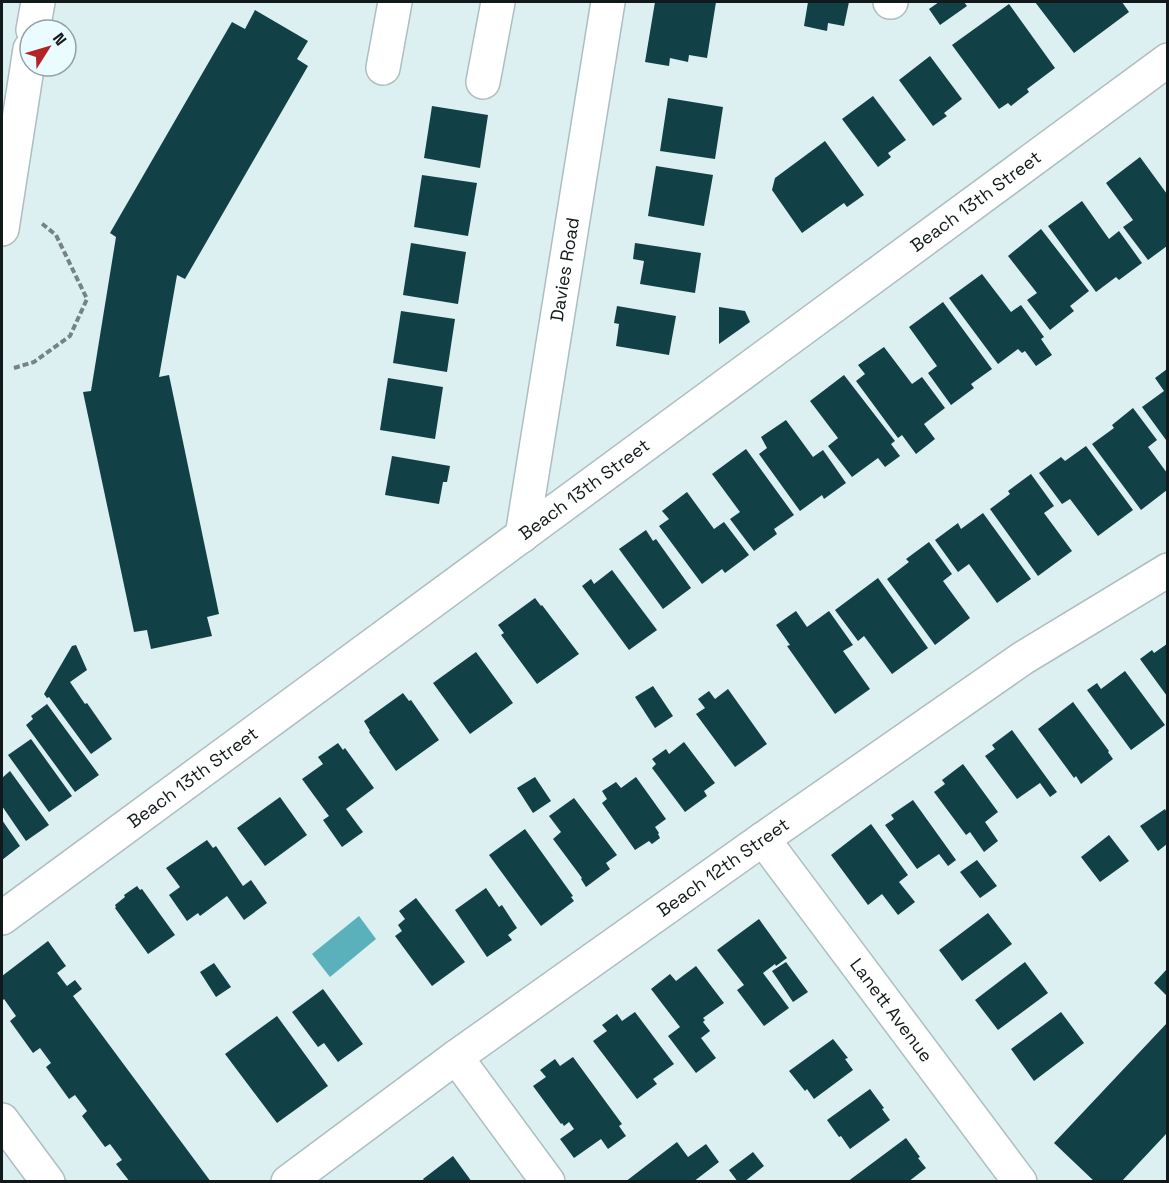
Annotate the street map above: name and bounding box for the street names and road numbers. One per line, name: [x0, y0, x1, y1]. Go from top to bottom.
street label: Beach 13th Street: [906, 145, 1045, 257]
street label: Davies Road: [545, 216, 584, 323]
street label: Beach 13th Street: [514, 433, 654, 545]
street label: Beach 13th Street: [123, 721, 262, 833]
street label: Beach 12th Street: [652, 812, 793, 922]
street label: Lanett Avenue: [845, 953, 938, 1066]

